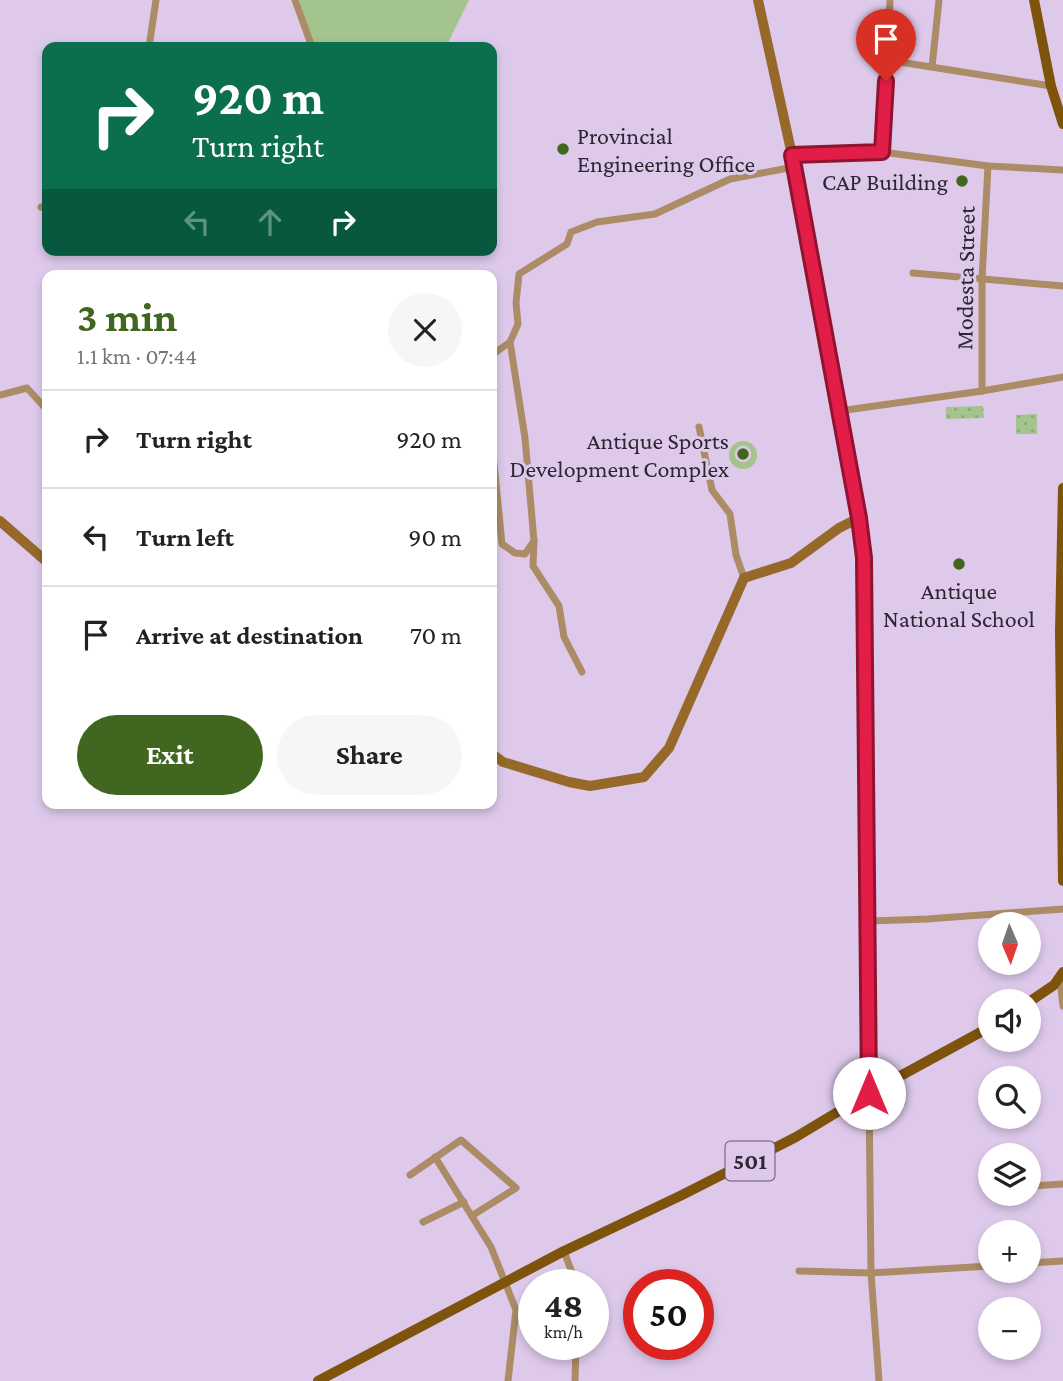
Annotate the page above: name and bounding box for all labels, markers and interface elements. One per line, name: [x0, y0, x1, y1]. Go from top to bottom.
pin: [856, 9, 916, 81]
icon: arrive: [867, 20, 905, 58]
icon: right: [77, 70, 168, 161]
text: 920 m: [192, 70, 324, 125]
place label: Provincial Engineering Office: [577, 122, 755, 177]
text: Turn right: [192, 128, 324, 164]
marker: Provincial Engineering Office: [555, 141, 571, 157]
place label: CAP Building: [822, 168, 948, 195]
marker: CAP Building: [954, 173, 970, 189]
icon: left: [178, 203, 216, 241]
icon: ahead: [251, 203, 289, 241]
icon: right: [324, 203, 362, 241]
street label: Modesta Street: [950, 205, 980, 350]
text: 3 min: [77, 293, 177, 340]
button: close: [388, 293, 462, 367]
text: 1.1 km · 07:44: [77, 343, 197, 369]
icon: right: [77, 420, 115, 458]
text: Turn right: [136, 425, 252, 454]
text: 920 m: [396, 425, 462, 454]
place label: Antique Sports Development Complex: [509, 427, 729, 482]
marker: Antique Sports Development Complex: [735, 446, 751, 462]
icon: left: [77, 518, 115, 556]
text: Turn left: [136, 523, 234, 552]
text: 90 m: [408, 523, 462, 552]
marker: Antique National School: [951, 556, 967, 572]
place label: Antique National School: [883, 577, 1035, 632]
icon: arrive: [77, 616, 115, 654]
text: Arrive at destination: [136, 621, 363, 650]
text: 70 m: [410, 621, 462, 650]
button: Exit: [77, 715, 263, 795]
button: Share: [277, 715, 462, 795]
north arrow: [978, 912, 1041, 975]
map controls: [978, 912, 1041, 1360]
button: sound: [978, 989, 1041, 1052]
position arrow: [832, 1056, 906, 1130]
button: search: [978, 1066, 1041, 1129]
road number: 501: [726, 1142, 774, 1180]
button: layers: [978, 1143, 1041, 1206]
button: +: [978, 1220, 1041, 1283]
speed limit sign: 50: [623, 1269, 714, 1360]
text: 48: [544, 1286, 583, 1325]
button: −: [978, 1297, 1041, 1360]
text: km/h: [544, 1322, 583, 1342]

